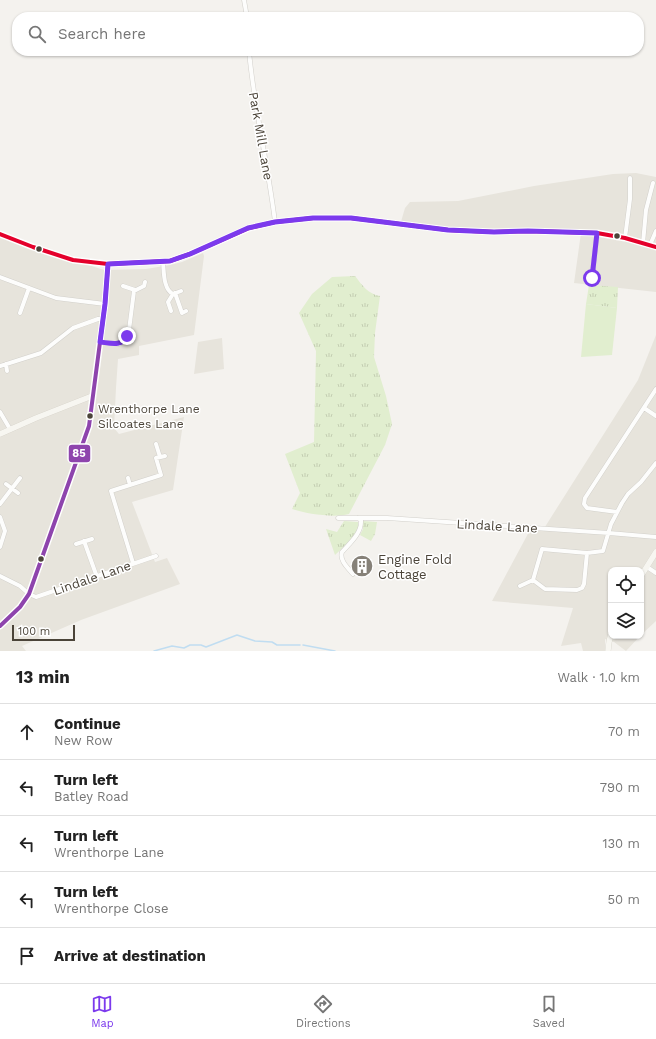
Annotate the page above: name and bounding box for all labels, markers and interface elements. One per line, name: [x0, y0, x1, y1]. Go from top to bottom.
search box: [12, 12, 644, 56]
icon: search: [26, 23, 48, 45]
text: Search here: [58, 25, 146, 43]
street label: Park Mill Lane: [246, 91, 276, 181]
unlabelled marker: [612, 231, 622, 241]
unlabelled marker: [34, 244, 44, 254]
route start: [583, 269, 601, 287]
route end: [118, 327, 136, 345]
place label: Wrenthorpe Lane Silcoates Lane: [98, 402, 200, 431]
marker: Wrenthorpe Lane Silcoates Lane: [85, 411, 95, 421]
line badge: 85: [68, 444, 91, 463]
text: 85: [72, 447, 86, 460]
street label: Lindale Lane: [456, 516, 538, 536]
place label: Engine Fold Cottage: [378, 552, 452, 582]
building icon: Engine Fold Cottage: [349, 553, 375, 579]
unlabelled marker: [36, 554, 46, 564]
street label: Lindale Lane: [51, 558, 133, 598]
map controls: [608, 567, 644, 639]
button: locate: [608, 567, 644, 603]
button: layers: [608, 603, 644, 639]
scale bar: [12, 623, 75, 642]
text: 100 m: [18, 625, 50, 638]
text: 13 min: [16, 667, 70, 687]
text: Walk · 1.0 km: [558, 670, 640, 685]
text: Continue: [54, 715, 121, 733]
icon: ahead: [16, 721, 38, 743]
text: 70 m: [608, 724, 640, 739]
text: New Row: [54, 733, 113, 748]
text: Turn left: [54, 771, 118, 789]
icon: left: [16, 777, 38, 799]
text: 790 m: [600, 780, 640, 795]
text: Batley Road: [54, 789, 129, 804]
text: Turn left: [54, 827, 118, 845]
icon: left: [16, 833, 38, 855]
text: 130 m: [602, 836, 640, 851]
text: Wrenthorpe Lane: [54, 845, 164, 860]
text: Turn left: [54, 883, 118, 901]
icon: left: [16, 889, 38, 911]
text: 50 m: [608, 892, 640, 907]
text: Wrenthorpe Close: [54, 901, 168, 916]
icon: arrive: [16, 945, 38, 967]
text: Arrive at destination: [54, 947, 206, 965]
tab: Map: [91, 993, 114, 1030]
tab: Directions: [296, 993, 350, 1030]
tab: Saved: [533, 993, 565, 1030]

